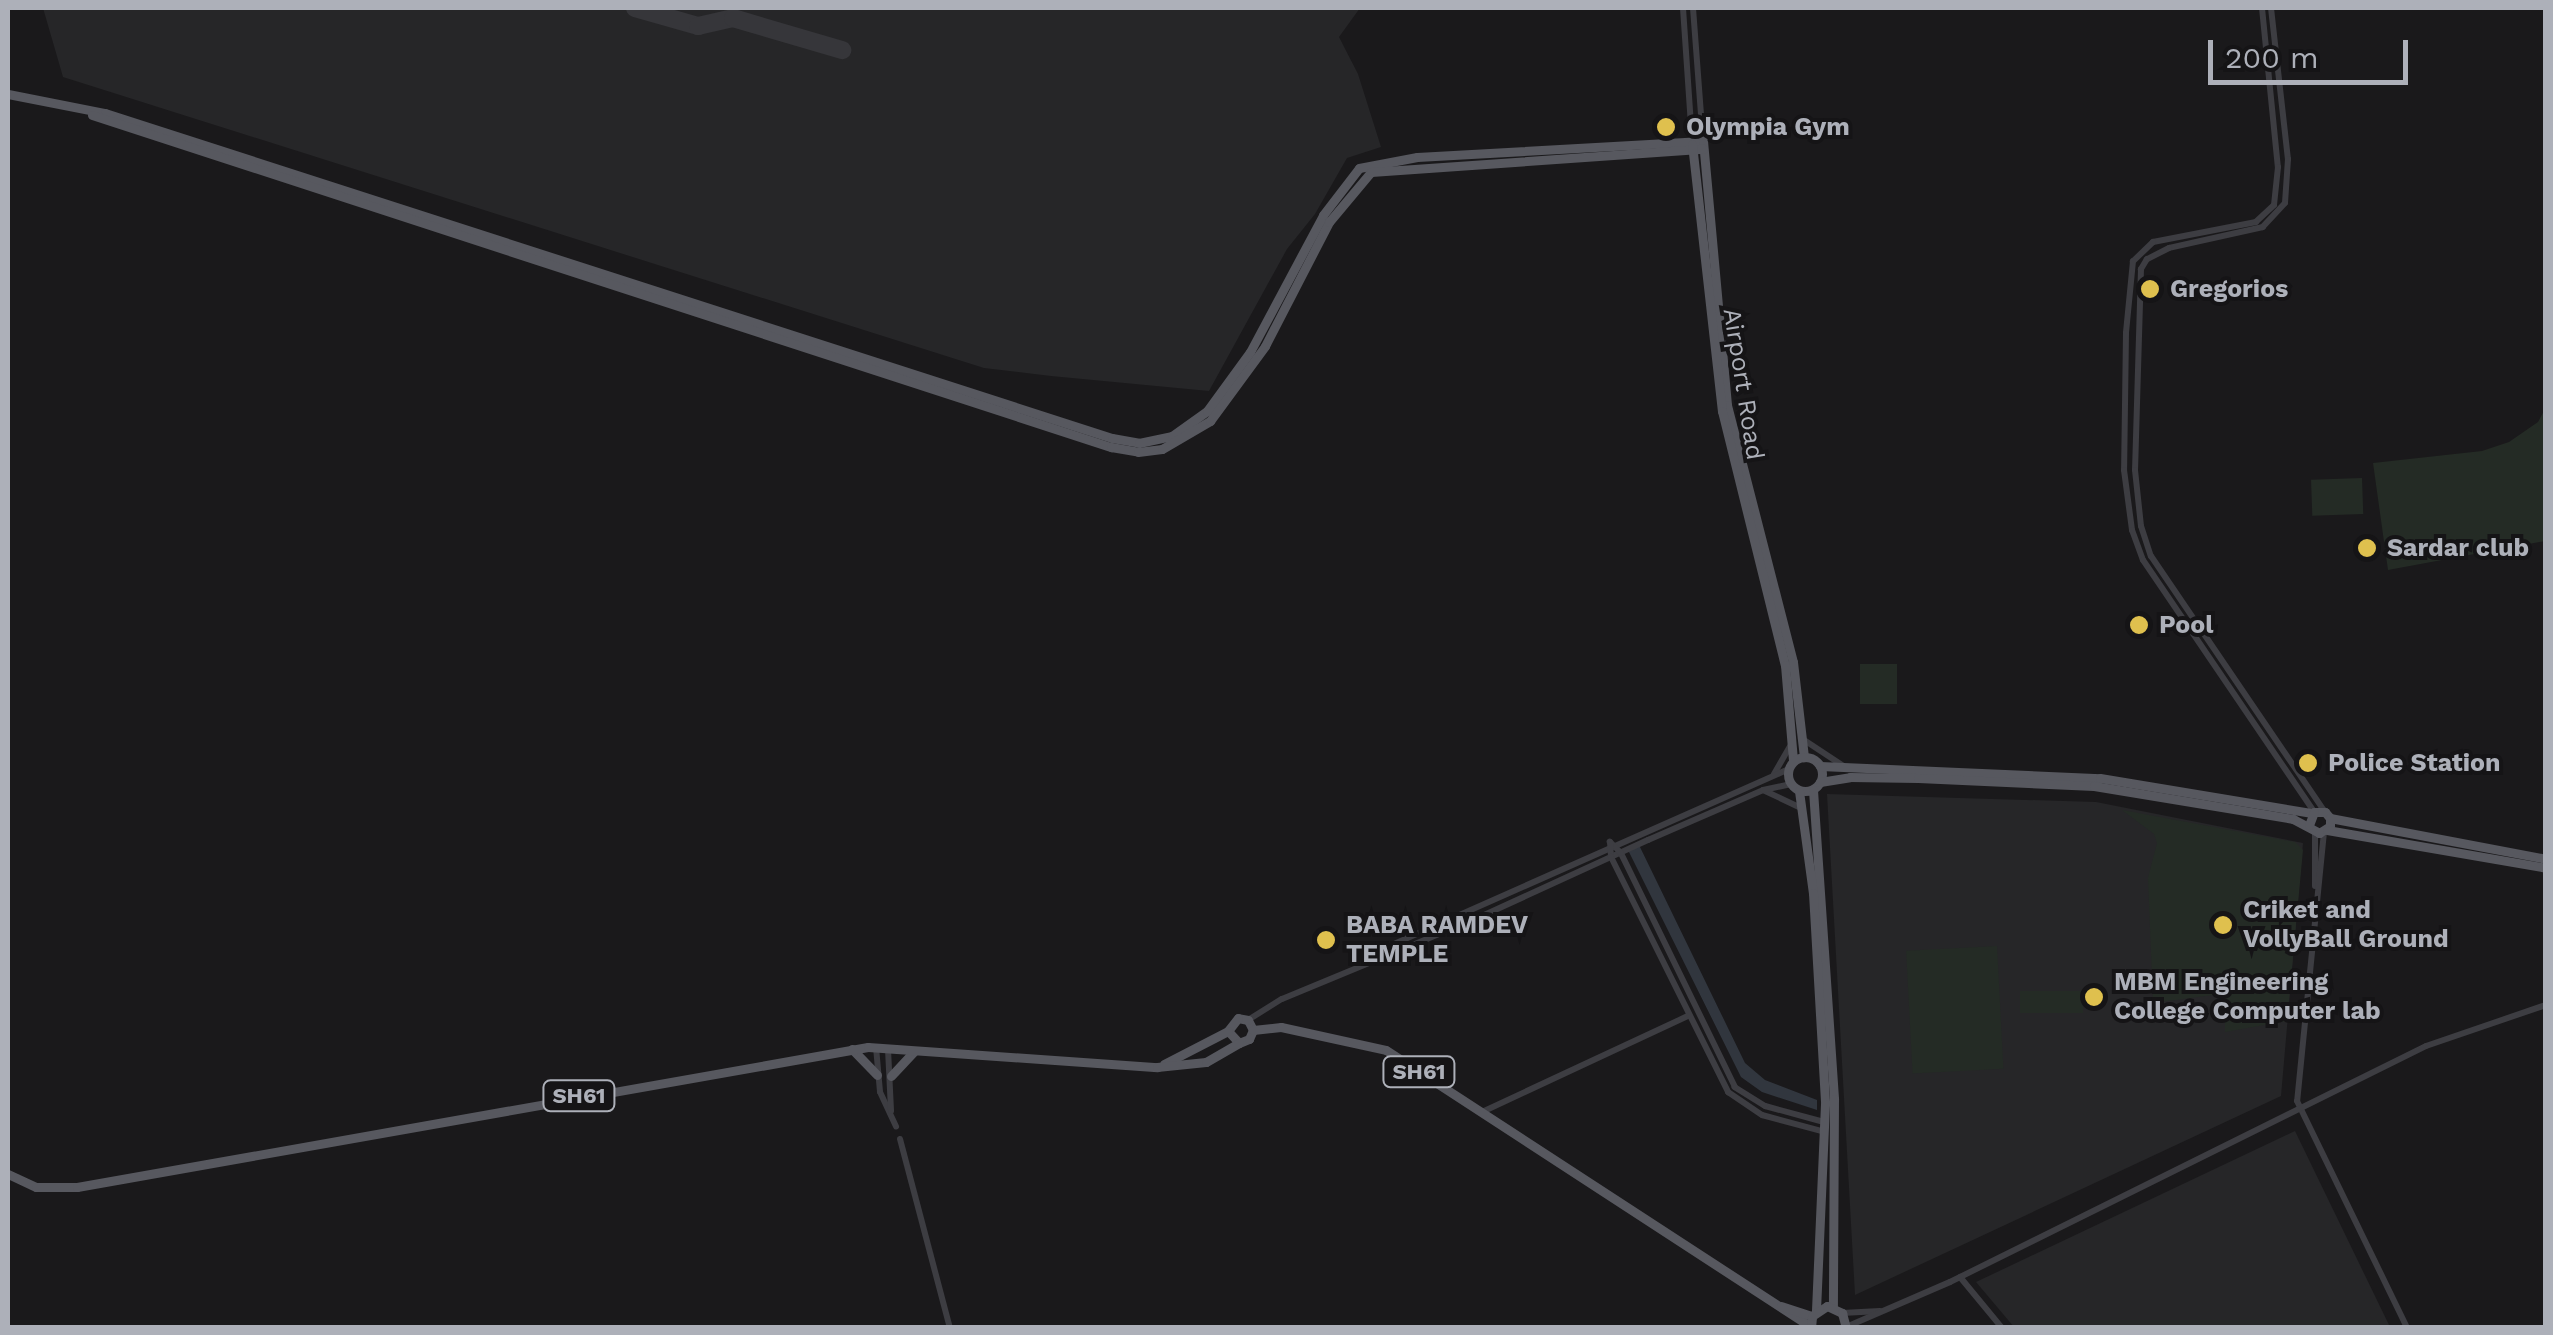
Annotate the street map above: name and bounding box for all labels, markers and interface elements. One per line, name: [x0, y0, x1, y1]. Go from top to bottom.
scale bar: [2213, 20, 2413, 82]
text: 200 m: [2225, 40, 2319, 75]
place label: Olympia Gym: [1686, 112, 1850, 142]
marker: Olympia Gym: [1655, 116, 1677, 138]
place label: Gregorios: [2170, 274, 2288, 304]
marker: Gregorios: [2139, 278, 2161, 300]
street label: Airport Road: [1716, 306, 1770, 462]
place label: Sardar club: [2387, 533, 2530, 563]
marker: Sardar club: [2356, 537, 2378, 559]
place label: Pool: [2159, 610, 2213, 640]
marker: Pool: [2128, 614, 2150, 636]
place label: Police Station: [2328, 748, 2500, 778]
marker: Police Station: [2297, 752, 2319, 774]
place label: Criket and VollyBall Ground: [2243, 896, 2449, 955]
place label: BABA RAMDEV TEMPLE: [1346, 911, 1529, 970]
marker: Criket and VollyBall Ground: [2212, 914, 2234, 936]
marker: BABA RAMDEV TEMPLE: [1315, 929, 1337, 951]
place label: MBM Engineering College Computer lab: [2114, 968, 2381, 1027]
marker: MBM Engineering College Computer lab: [2083, 986, 2105, 1008]
road number: SH61: [1382, 1055, 1456, 1089]
road number: SH61: [542, 1079, 616, 1113]

